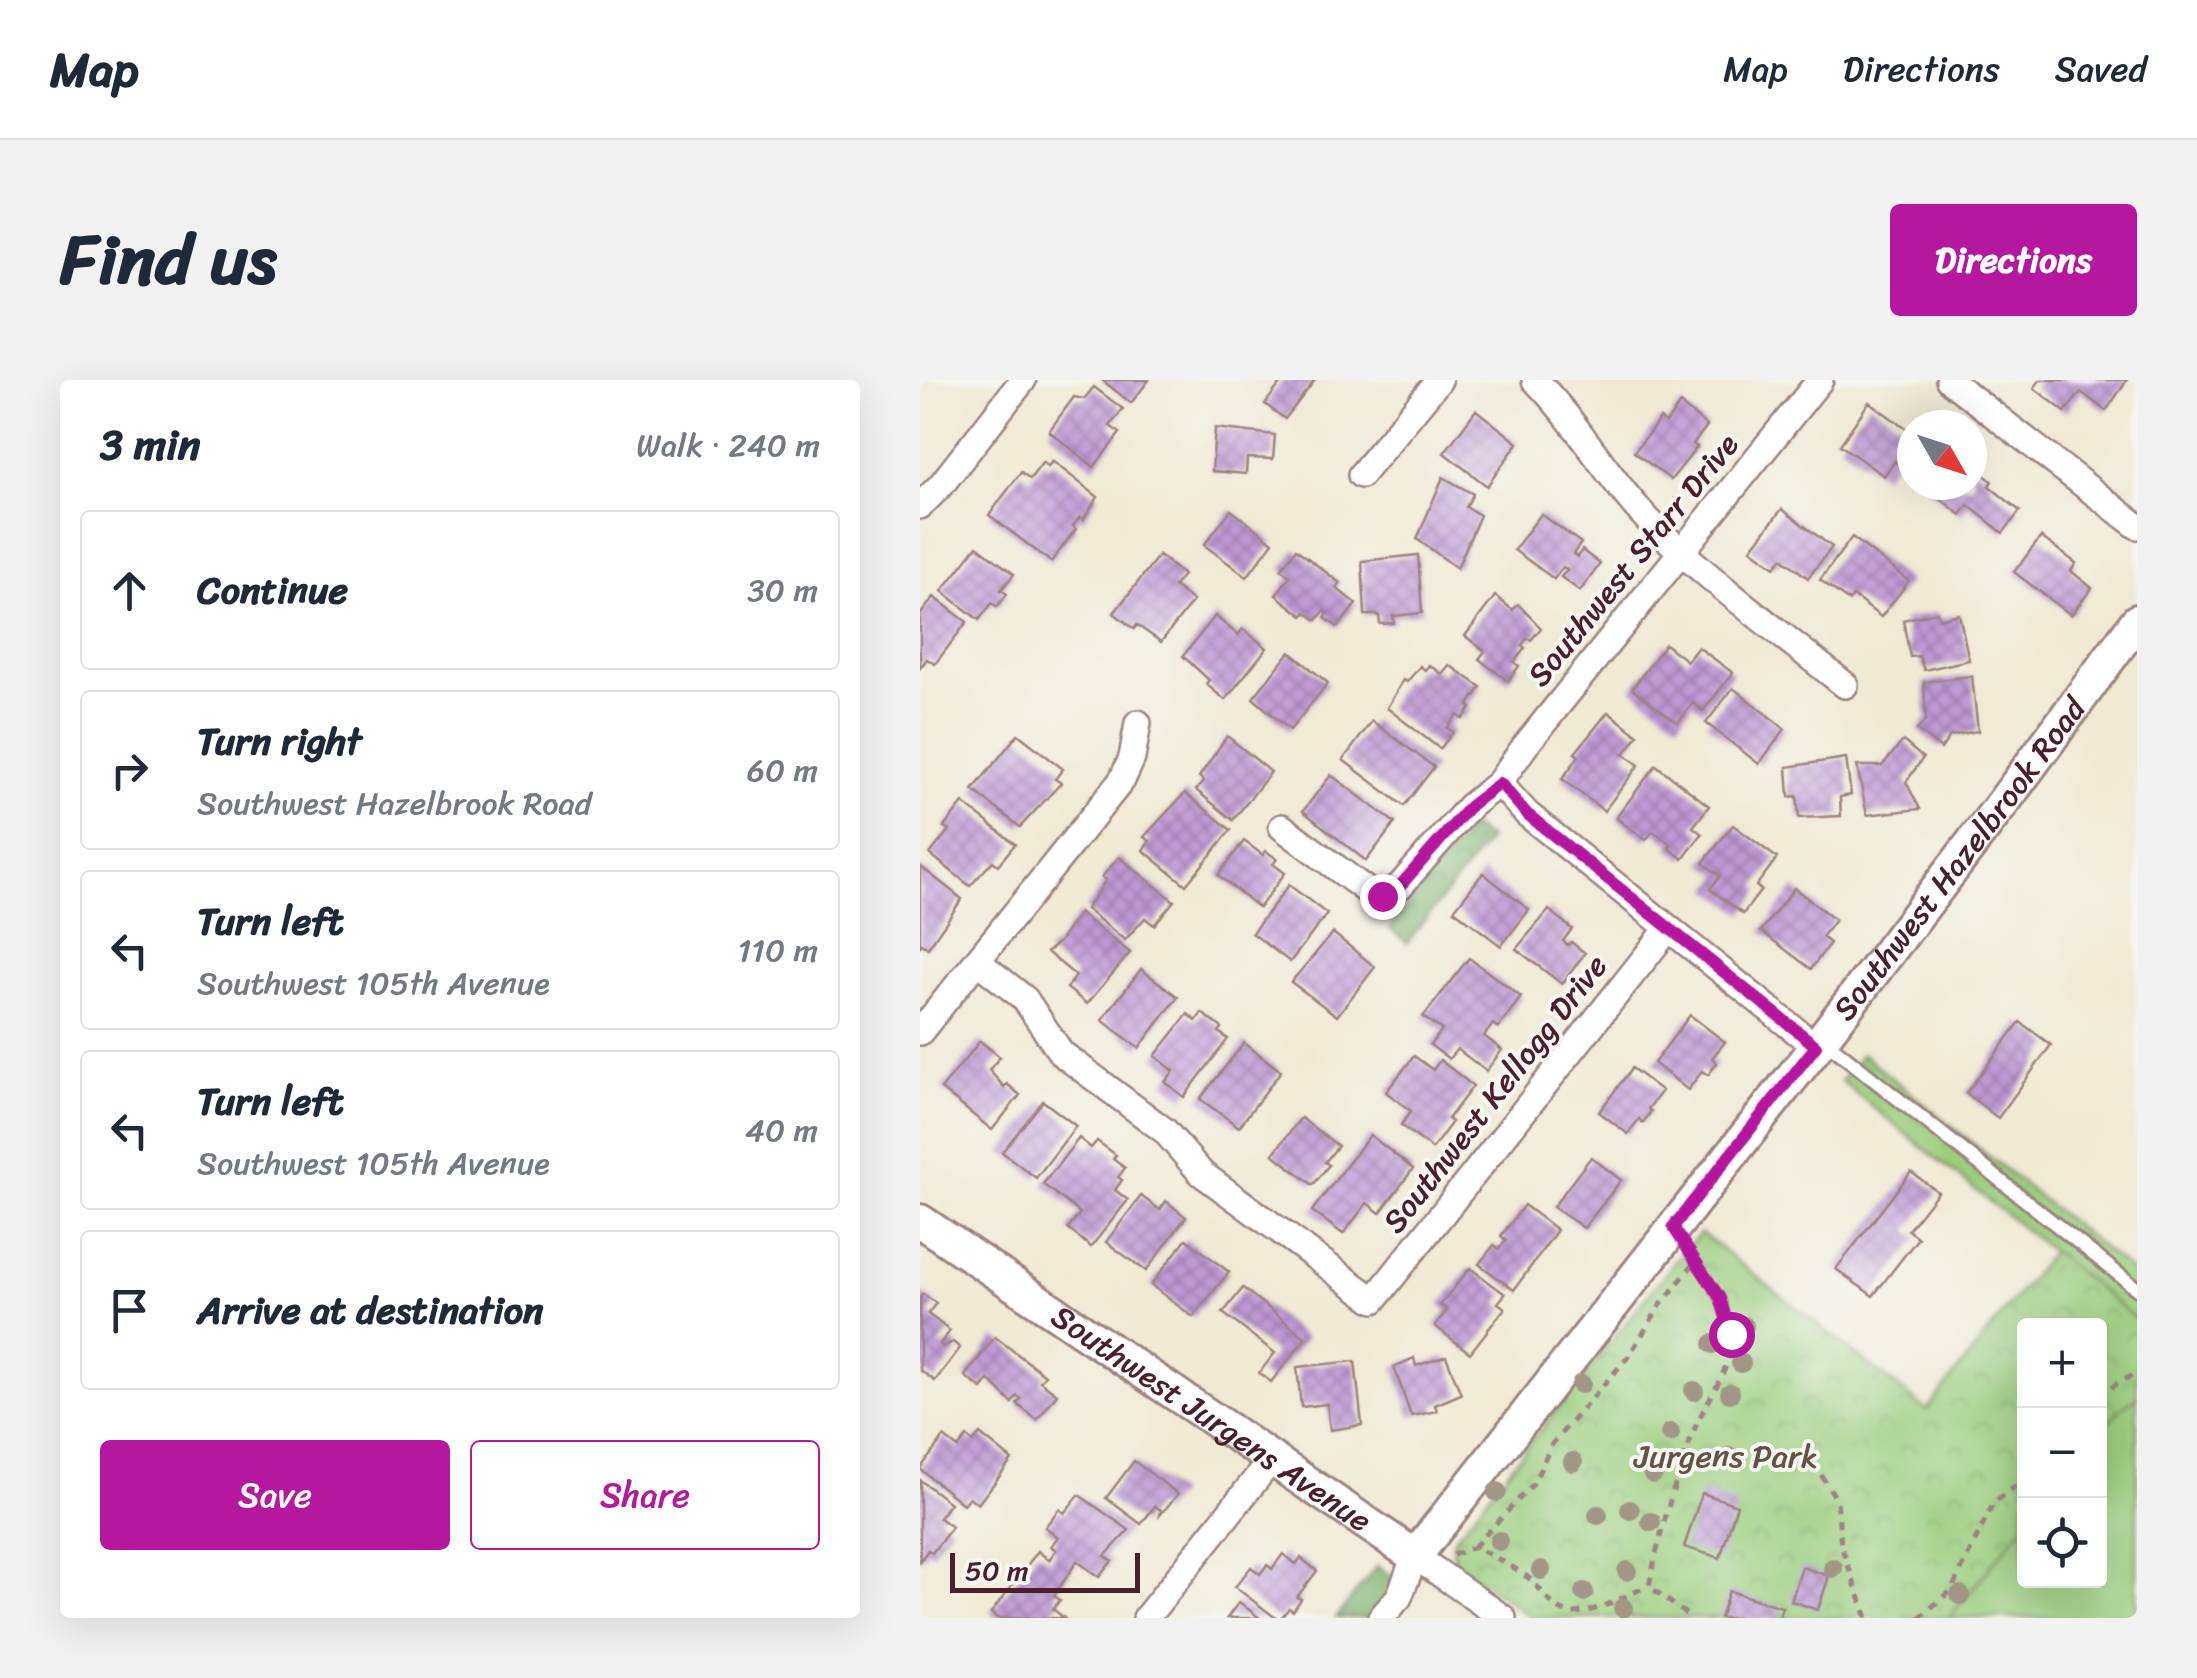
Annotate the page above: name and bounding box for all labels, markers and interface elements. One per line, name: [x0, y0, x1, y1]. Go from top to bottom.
text: Map: [50, 27, 139, 112]
text: Map: [1723, 38, 1788, 100]
text: Directions: [1843, 38, 2000, 100]
text: Saved: [2055, 38, 2147, 100]
text: Find us: [60, 198, 277, 322]
button: Directions: [1890, 204, 2137, 316]
text: 3 min: [100, 408, 200, 482]
north arrow: [1897, 410, 1987, 500]
text: Walk · 240 m: [636, 417, 820, 474]
street label: Southwest Starr Drive: [1512, 420, 1754, 700]
text: Continue: [197, 557, 348, 624]
text: 30 m: [747, 562, 818, 619]
icon: ahead: [102, 563, 157, 618]
street label: Southwest Hazelbrook Road: [1817, 683, 2102, 1033]
text: Turn right: [197, 708, 362, 775]
text: 60 m: [747, 742, 818, 799]
icon: right: [102, 743, 157, 798]
text: Southwest Hazelbrook Road: [197, 775, 592, 832]
route end: [1360, 874, 1406, 920]
text: Turn left: [197, 888, 343, 955]
text: 110 m: [737, 922, 818, 979]
icon: left: [102, 923, 157, 978]
street label: Southwest Kellogg Drive: [1367, 942, 1623, 1246]
text: Southwest 105th Avenue: [197, 955, 550, 1012]
text: Turn left: [197, 1068, 343, 1135]
text: 40 m: [745, 1102, 818, 1159]
icon: left: [102, 1103, 157, 1158]
text: Southwest 105th Avenue: [197, 1135, 550, 1192]
text: Arrive at destination: [197, 1277, 544, 1344]
icon: arrive: [102, 1283, 157, 1338]
street label: Southwest Jurgens Avenue: [1039, 1289, 1384, 1548]
route start: [1709, 1312, 1755, 1358]
map controls: [2017, 1318, 2107, 1588]
button: +: [2017, 1318, 2107, 1408]
button: −: [2017, 1408, 2107, 1498]
park label: Jurgens Park: [1633, 1428, 1818, 1485]
button: Save: [100, 1440, 450, 1550]
button: Share: [470, 1440, 820, 1550]
button: locate: [2017, 1498, 2107, 1588]
text: 50 m: [965, 1546, 1029, 1595]
scale bar: [950, 1548, 1140, 1592]

